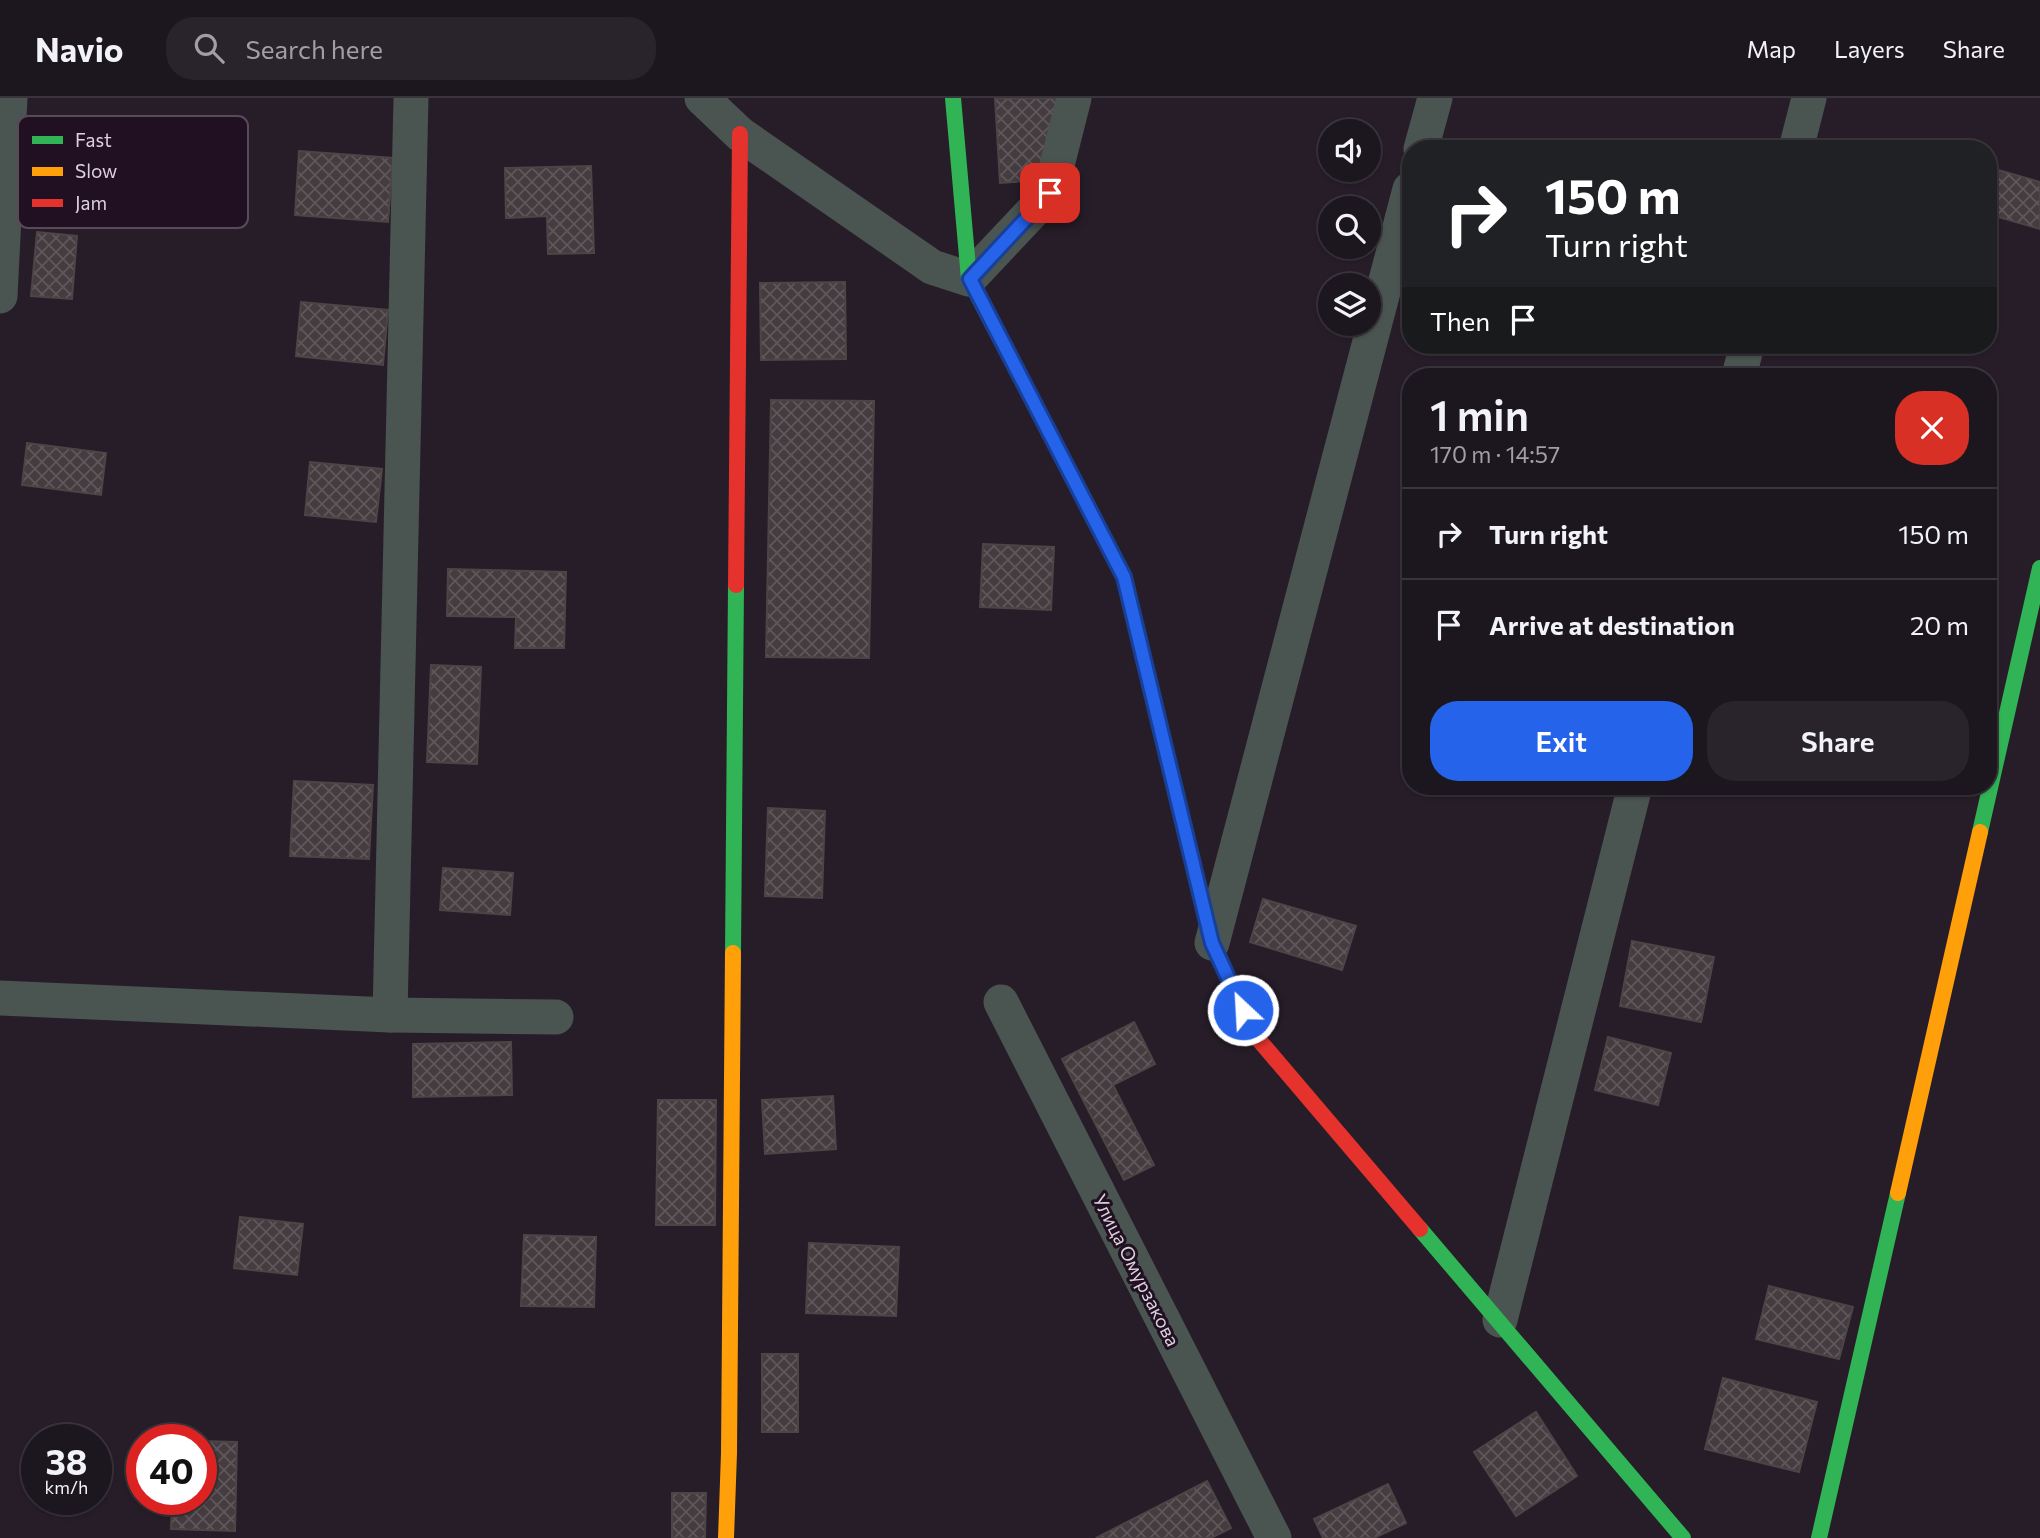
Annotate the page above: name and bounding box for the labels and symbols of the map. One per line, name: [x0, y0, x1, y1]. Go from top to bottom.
legend: [18, 116, 248, 228]
text: Fast: [75, 128, 112, 151]
text: Slow: [75, 159, 117, 182]
pin: [1020, 163, 1080, 223]
text: Jam: [75, 191, 107, 214]
position arrow: [1206, 973, 1280, 1047]
street label: Улица Омурзакова: [1089, 1190, 1185, 1350]
speed limit sign: 40: [126, 1424, 217, 1515]

